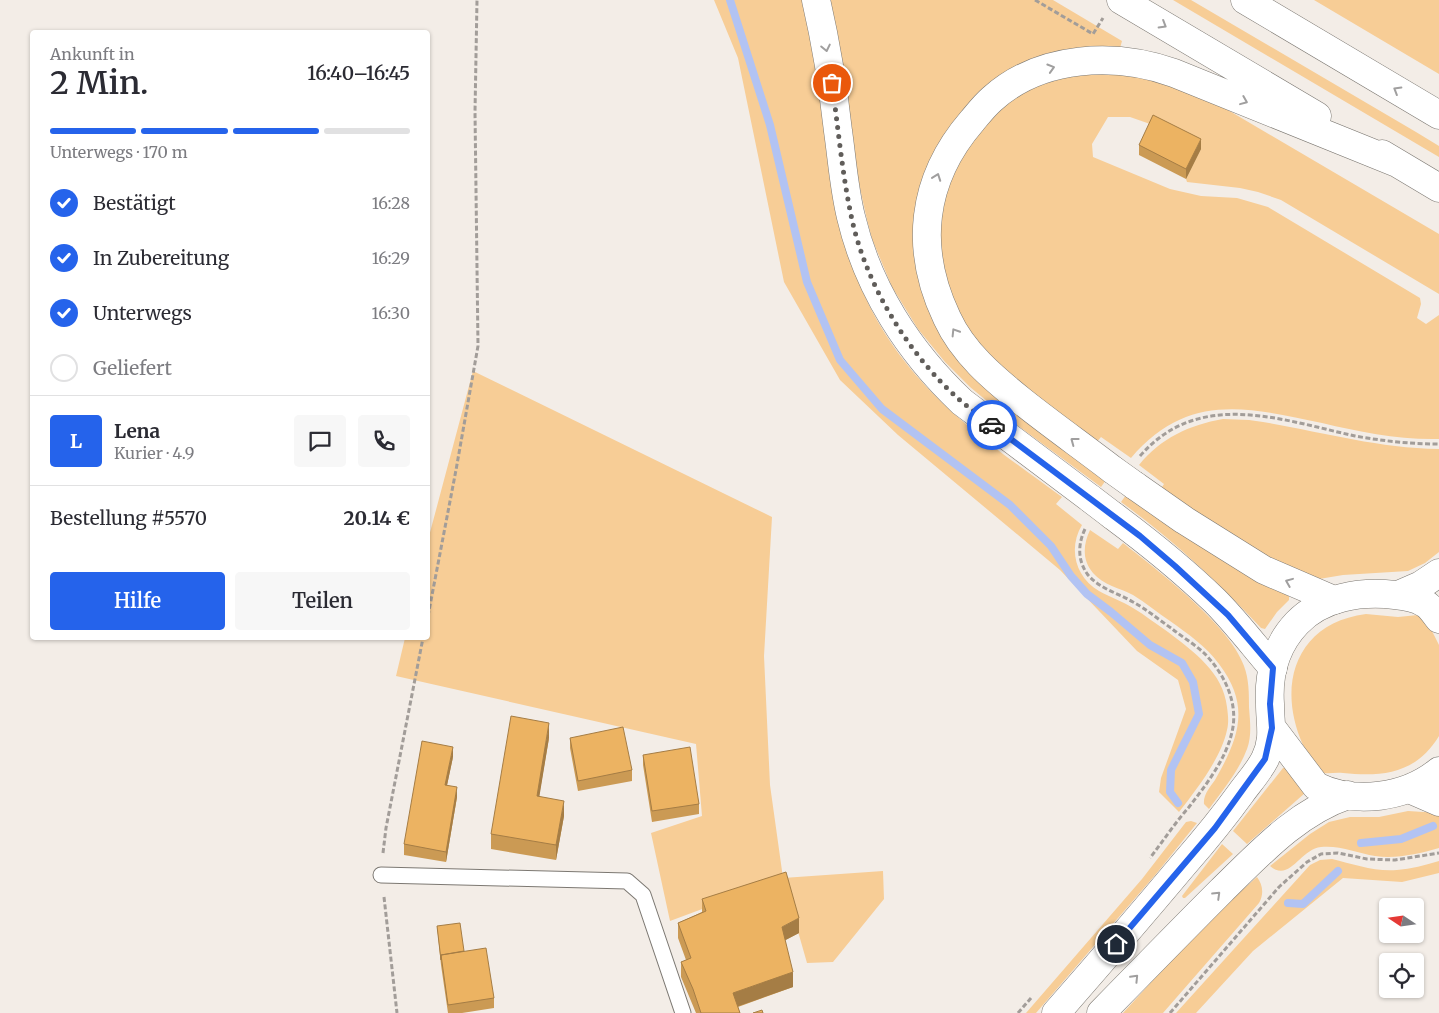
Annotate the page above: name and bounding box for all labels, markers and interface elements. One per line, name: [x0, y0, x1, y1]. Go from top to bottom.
one-way arrow: [1157, 18, 1166, 28]
one-way arrow: [821, 43, 831, 52]
text: Ankunft in: [50, 44, 135, 64]
text: 16:40–16:45: [307, 61, 410, 85]
pin: [811, 62, 853, 104]
text: 2 Min.: [50, 63, 148, 103]
one-way arrow: [1046, 64, 1054, 74]
icon: bag: [818, 69, 846, 97]
one-way arrow: [1393, 86, 1402, 96]
one-way arrow: [1239, 95, 1247, 105]
text: Unterwegs · 170 m: [50, 142, 188, 162]
one-way arrow: [931, 173, 941, 181]
icon: check: [50, 189, 78, 217]
text: Bestätigt: [93, 191, 176, 215]
text: 16:28: [372, 193, 410, 213]
icon: check: [50, 244, 78, 272]
text: In Zubereitung: [93, 246, 229, 270]
text: 16:29: [372, 248, 410, 268]
icon: check: [50, 299, 78, 327]
text: Unterwegs: [93, 301, 192, 325]
text: 16:30: [372, 303, 410, 323]
one-way arrow: [951, 329, 961, 338]
text: Geliefert: [93, 356, 172, 380]
courier: [967, 400, 1017, 450]
icon: car: [978, 411, 1006, 439]
button: chat: [294, 415, 346, 467]
button: phone: [358, 415, 410, 467]
text: Lena: [114, 419, 160, 443]
text: L: [70, 429, 82, 453]
one-way arrow: [1070, 438, 1080, 447]
text: Kurier · 4.9: [114, 443, 194, 463]
text: Bestellung #5570: [50, 506, 207, 530]
text: 20.14 €: [344, 506, 410, 530]
button: Hilfe: [50, 572, 225, 630]
button: Teilen: [235, 572, 410, 630]
one-way arrow: [1285, 577, 1294, 588]
one-way arrow: [1211, 892, 1220, 901]
north arrow: [1379, 898, 1424, 942]
map controls: [1379, 898, 1424, 998]
pin: [1095, 923, 1137, 965]
icon: home: [1102, 930, 1130, 958]
button: locate: [1379, 953, 1424, 998]
one-way arrow: [1129, 975, 1138, 984]

